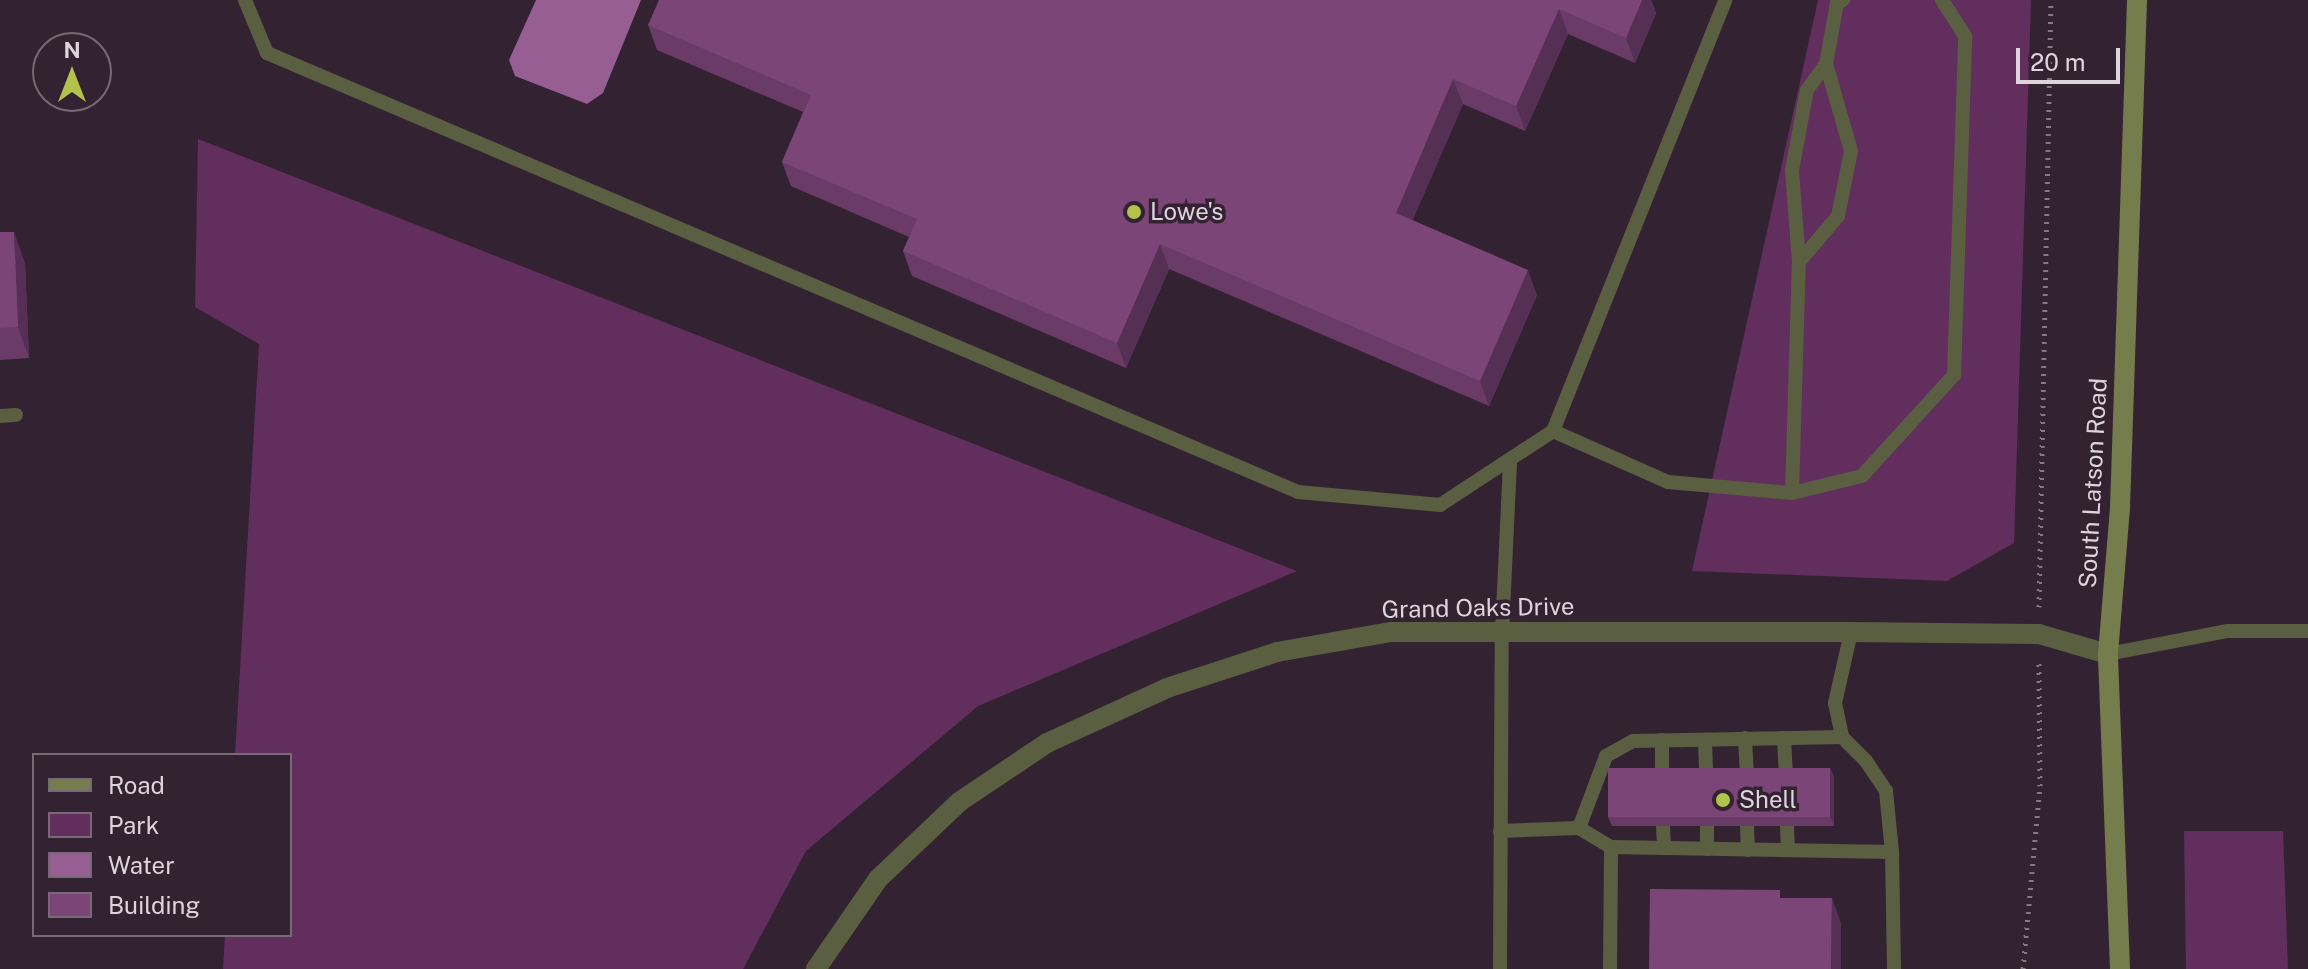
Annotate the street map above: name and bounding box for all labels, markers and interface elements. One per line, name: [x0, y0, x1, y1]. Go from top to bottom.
north arrow: [32, 32, 112, 112]
scale bar: [2020, 32, 2124, 82]
text: N: [63, 37, 81, 63]
text: 20 m: [2030, 48, 2086, 76]
place label: Lowe's: [1150, 198, 1224, 226]
marker: Lowe's: [1125, 203, 1143, 221]
street label: South Latson Road: [2073, 377, 2113, 589]
street label: Grand Oaks Drive: [1381, 592, 1575, 624]
legend: [32, 753, 292, 937]
text: Road: [108, 771, 165, 799]
place label: Shell: [1739, 786, 1797, 814]
marker: Shell: [1714, 791, 1732, 809]
text: Park: [108, 811, 159, 839]
text: Water: [108, 851, 175, 879]
text: Building: [108, 891, 200, 919]

